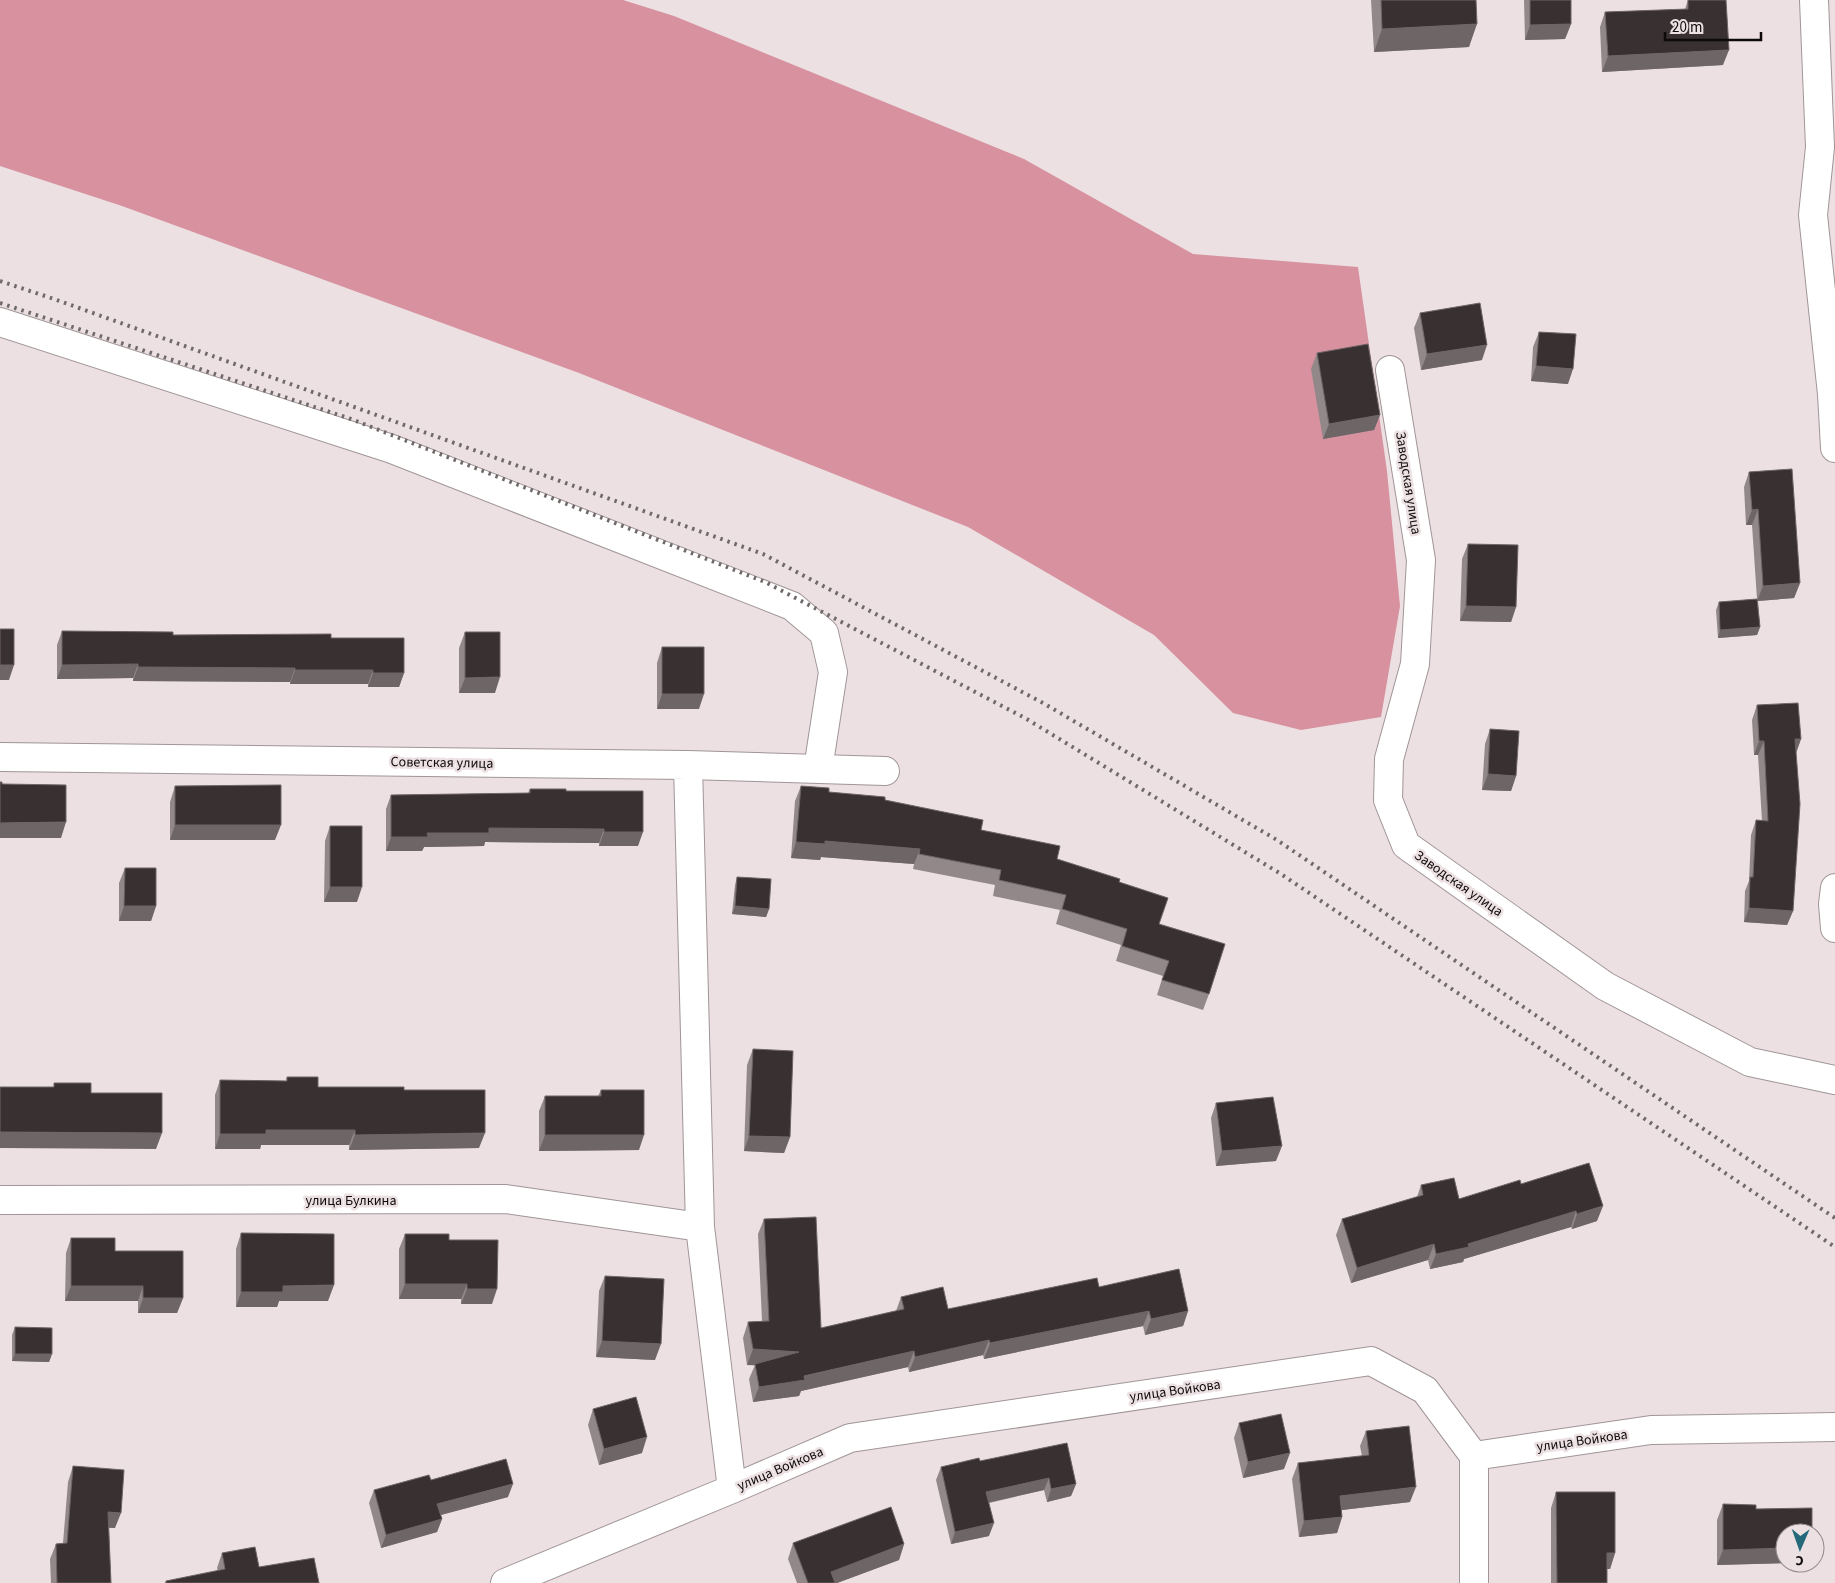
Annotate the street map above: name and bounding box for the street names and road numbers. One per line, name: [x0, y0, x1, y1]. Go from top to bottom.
street label: Заводская улица: [1390, 430, 1426, 536]
street label: Советская улица: [390, 752, 493, 774]
street label: Заводская улица: [1410, 846, 1507, 922]
street label: улица Булкина: [305, 1191, 397, 1211]
street label: улица Войкова: [1128, 1375, 1222, 1407]
street label: улица Войкова: [1535, 1425, 1629, 1457]
street label: улица Войкова: [734, 1442, 826, 1496]

